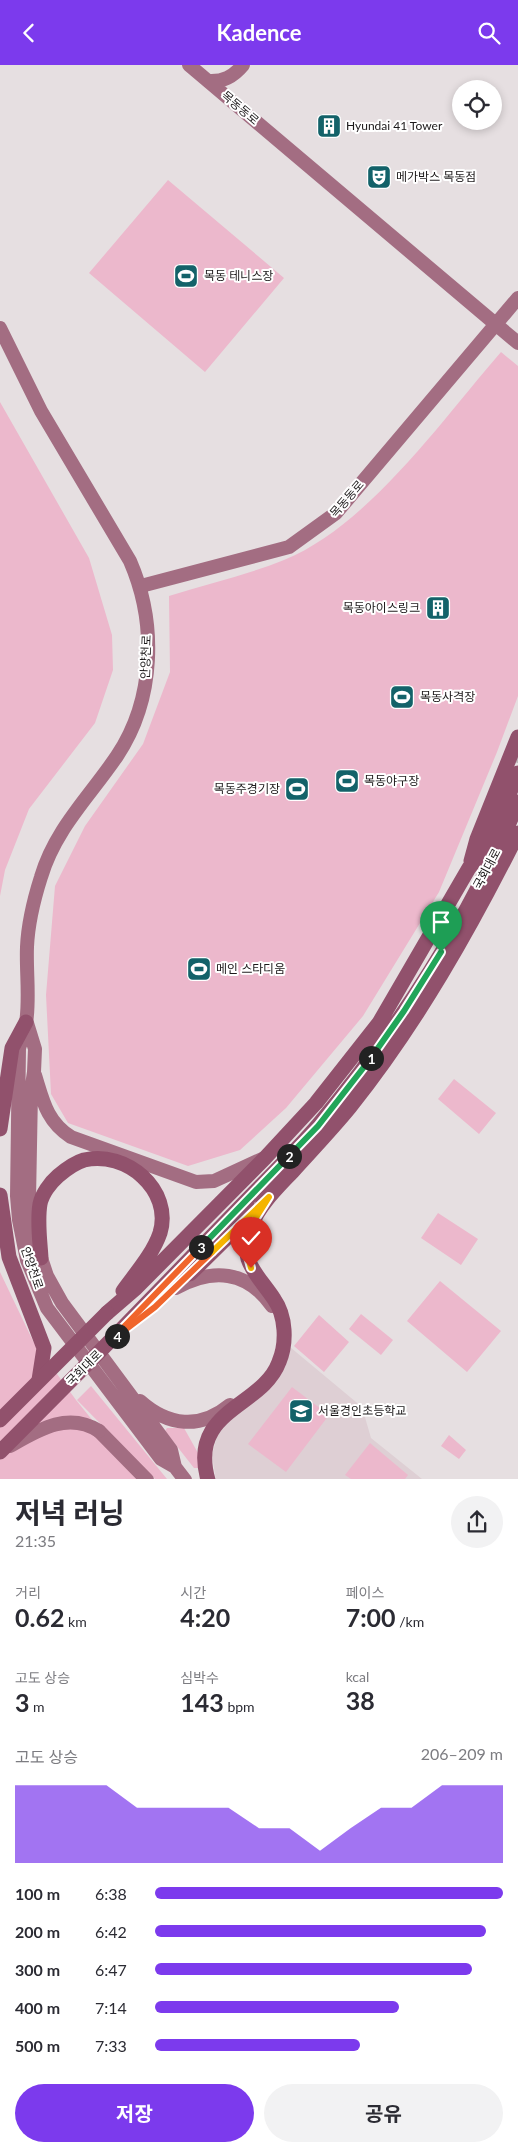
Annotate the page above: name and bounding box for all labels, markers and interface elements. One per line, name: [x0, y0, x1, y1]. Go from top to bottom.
icon: back: [15, 19, 43, 47]
text: Kadence: [216, 19, 302, 46]
icon: search: [475, 19, 503, 47]
map controls: [452, 80, 502, 130]
button: locate: [452, 80, 502, 130]
street label: 목동동로: [219, 88, 262, 128]
building icon: Hyundai 41 Tower: [316, 113, 342, 139]
place label: Hyundai 41 Tower: [346, 118, 443, 133]
theatre icon: 메가박스 목동점: [366, 164, 392, 190]
place label: 메가박스 목동점: [396, 169, 476, 184]
sports icon: 목동 테니스장: [173, 263, 199, 289]
place label: 목동 테니스장: [204, 268, 273, 283]
street label: 목동동로: [326, 477, 367, 520]
building icon: 목동아이스링크: [425, 595, 451, 621]
place label: 목동아이스링크: [343, 600, 420, 615]
street label: 안양천로: [137, 635, 154, 679]
sports icon: 목동사격장: [389, 684, 415, 710]
place label: 목동사격장: [420, 689, 475, 704]
sports icon: 목동야구장: [334, 768, 360, 794]
place label: 목동야구장: [364, 773, 419, 788]
sports icon: 목동주경기장: [284, 776, 310, 802]
place label: 목동주경기장: [214, 781, 280, 796]
street label: 국회대로: [470, 846, 504, 892]
pin: [420, 901, 462, 952]
icon: arrive: [427, 908, 455, 936]
sports icon: 메인 스타디움: [186, 956, 212, 982]
place label: 메인 스타디움: [216, 961, 285, 976]
pin: 1: [358, 1045, 384, 1071]
text: 1: [367, 1050, 376, 1067]
pin: 2: [276, 1143, 302, 1169]
text: 2: [285, 1148, 294, 1165]
pin: [230, 1217, 272, 1268]
icon: check: [237, 1224, 265, 1252]
pin: 3: [188, 1235, 214, 1259]
text: 3: [197, 1239, 206, 1256]
street label: 안양천로: [18, 1245, 47, 1291]
pin: 4: [104, 1323, 130, 1349]
text: 4: [113, 1328, 122, 1345]
street label: 국회대로: [63, 1347, 105, 1389]
school or university icon: 서울경인초등학교: [288, 1398, 314, 1424]
place label: 서울경인초등학교: [318, 1403, 406, 1418]
text: 저녁 러닝: [15, 1495, 125, 1529]
button: share: [451, 1496, 503, 1548]
text: 21:35: [15, 1531, 56, 1550]
text: 거리: [15, 1584, 41, 1601]
text: 시간: [180, 1584, 206, 1601]
text: 페이스: [346, 1584, 384, 1601]
text: 0.62: [15, 1602, 64, 1632]
text: 4:20: [180, 1602, 230, 1632]
text: 7:00: [346, 1602, 396, 1632]
text: km: [64, 1613, 87, 1630]
text: /km: [396, 1613, 424, 1630]
text: kcal: [346, 1668, 369, 1685]
text: 고도 상승: [15, 1669, 70, 1686]
text: 심박수: [180, 1669, 219, 1686]
text: 38: [346, 1685, 375, 1715]
text: 3: [15, 1687, 30, 1717]
text: 143: [180, 1687, 224, 1717]
text: m: [30, 1698, 45, 1715]
text: bpm: [224, 1698, 255, 1715]
text: 206–209 m: [421, 1744, 503, 1763]
text: 고도 상승: [15, 1747, 78, 1766]
text: 100 m: [15, 1884, 60, 1903]
text: 6:38: [95, 1884, 127, 1903]
text: 200 m: [15, 1922, 60, 1941]
text: 6:42: [95, 1922, 127, 1941]
text: 300 m: [15, 1960, 60, 1979]
text: 6:47: [95, 1960, 127, 1979]
text: 400 m: [15, 1998, 60, 2017]
text: 7:14: [95, 1998, 127, 2017]
text: 500 m: [15, 2036, 60, 2055]
text: 7:33: [95, 2036, 127, 2055]
button: 저장: [15, 2084, 254, 2142]
button: 공유: [264, 2084, 503, 2142]

